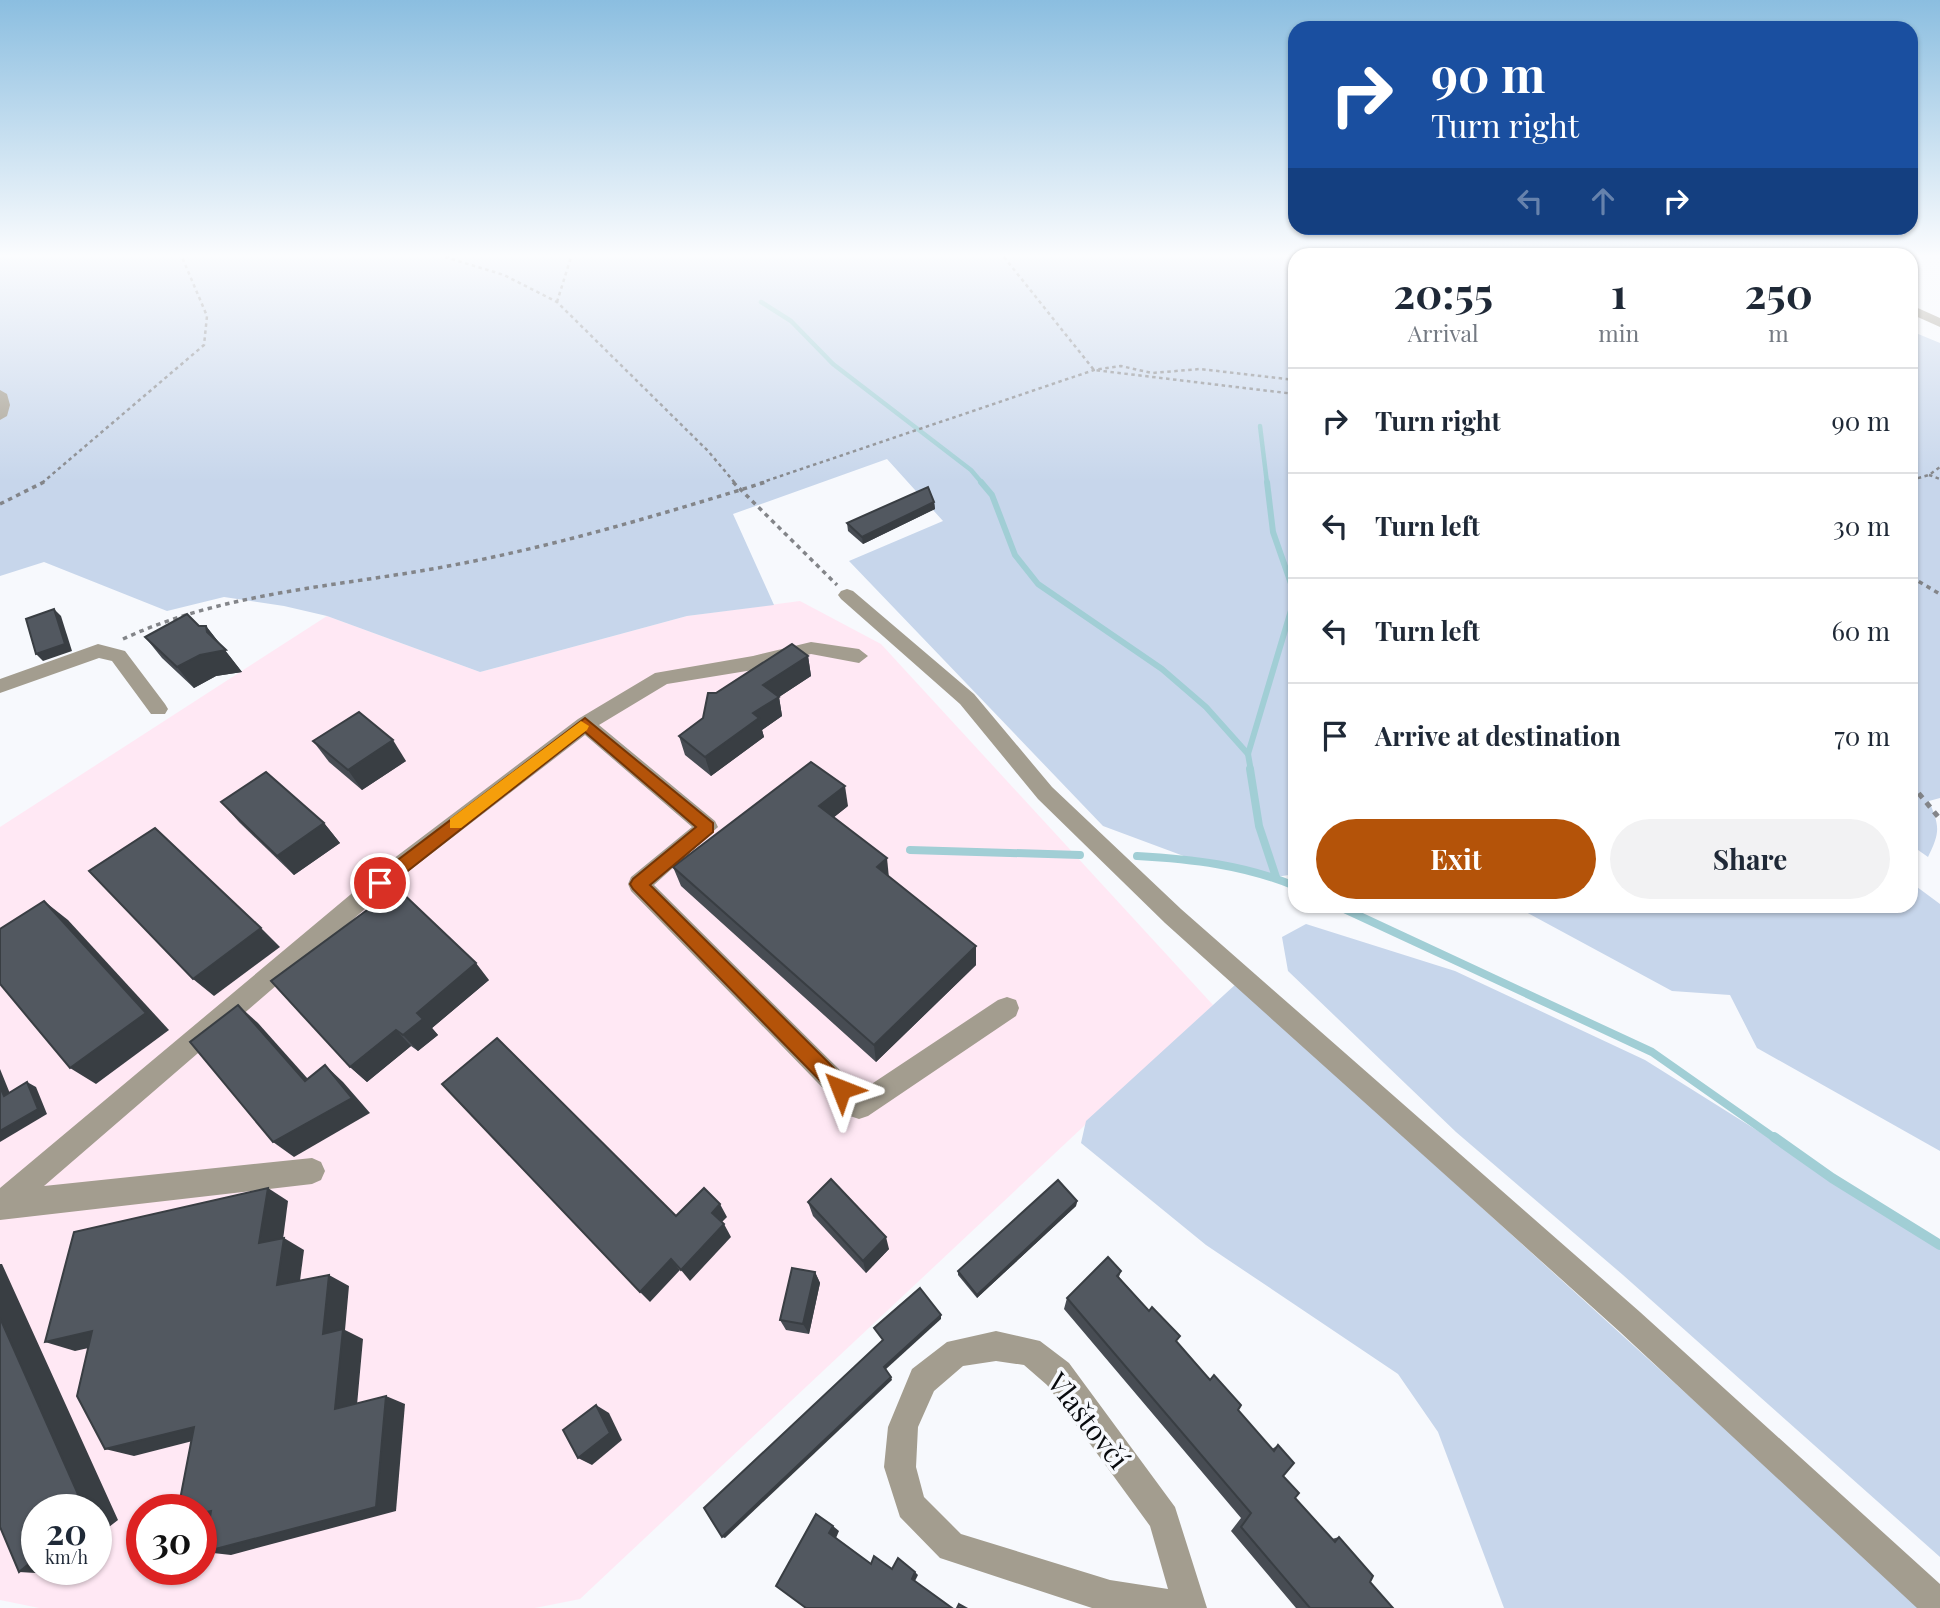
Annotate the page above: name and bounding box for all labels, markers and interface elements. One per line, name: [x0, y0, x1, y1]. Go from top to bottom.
text: 90 m: [1431, 40, 1545, 105]
icon: right: [1316, 49, 1407, 140]
text: Turn right: [1431, 103, 1579, 146]
icon: left: [1511, 182, 1549, 220]
icon: ahead: [1584, 182, 1622, 220]
icon: right: [1657, 182, 1695, 220]
text: 20:55: [1393, 264, 1493, 320]
text: 1: [1611, 264, 1627, 320]
text: 250: [1744, 264, 1813, 320]
text: Arrival: [1408, 317, 1479, 348]
text: min: [1598, 317, 1639, 348]
text: m: [1768, 317, 1789, 348]
icon: right: [1316, 402, 1354, 440]
text: Turn right: [1375, 403, 1501, 438]
text: 90 m: [1832, 403, 1890, 438]
icon: left: [1316, 507, 1354, 545]
text: Turn left: [1375, 508, 1480, 543]
text: 30 m: [1833, 508, 1890, 543]
icon: left: [1316, 612, 1354, 650]
text: Turn left: [1375, 613, 1480, 648]
text: 60 m: [1831, 613, 1890, 648]
icon: arrive: [1316, 717, 1354, 755]
text: Arrive at destination: [1375, 718, 1621, 753]
text: 70 m: [1834, 718, 1890, 753]
button: Exit: [1316, 819, 1596, 899]
button: Share: [1610, 819, 1890, 899]
pin: [350, 853, 410, 913]
icon: arrive: [361, 864, 399, 902]
position arrow: [804, 1052, 878, 1126]
street label: Vlaštovčí: [1039, 1364, 1138, 1476]
speed limit sign: 30: [126, 1494, 217, 1585]
text: 20: [46, 1507, 87, 1554]
text: km/h: [45, 1545, 88, 1569]

